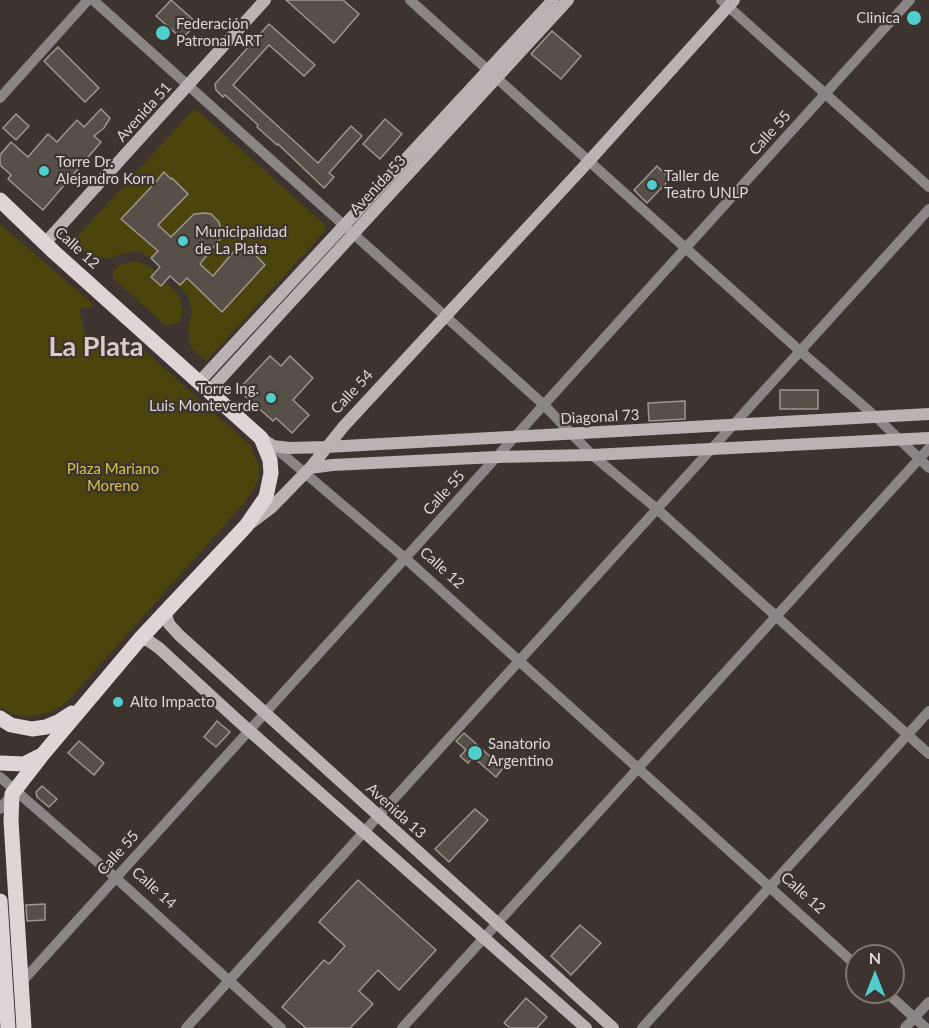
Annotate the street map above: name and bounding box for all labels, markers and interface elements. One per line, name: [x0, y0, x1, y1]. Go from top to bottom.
place label: Clinica: [856, 9, 900, 27]
marker: Clinica: [905, 9, 923, 27]
place label: Federación Patronal ART: [176, 15, 262, 50]
marker: Federación Patronal ART: [154, 24, 172, 42]
street label: Avenida 51: [113, 78, 175, 146]
street label: Calle 55: [745, 107, 795, 159]
street label: Avenida 53: [346, 152, 410, 218]
place label: Torre Dr. Alejandro Korn: [56, 153, 155, 188]
marker: Torre Dr. Alejandro Korn: [37, 164, 51, 178]
place label: Taller de Teatro UNLP: [664, 167, 748, 202]
marker: Taller de Teatro UNLP: [645, 178, 659, 192]
street label: Calle 12: [51, 223, 103, 273]
place label: Municipalidad de La Plata: [195, 223, 287, 258]
marker: Municipalidad de La Plata: [176, 234, 190, 248]
district label: La Plata: [49, 331, 143, 363]
street label: Calle 54: [327, 366, 377, 418]
place label: Torre Ing. Luis Monteverde: [149, 380, 259, 415]
marker: Torre Ing. Luis Monteverde: [264, 391, 278, 405]
street label: Diagonal 73: [560, 406, 640, 428]
park label: Plaza Mariano Moreno: [67, 460, 159, 495]
street label: Calle 55: [419, 467, 469, 519]
street label: Calle 12: [416, 543, 468, 593]
place label: Alto Impacto: [130, 693, 215, 711]
marker: Alto Impacto: [111, 695, 125, 709]
place label: Sanatorio Argentino: [488, 735, 553, 770]
marker: Sanatorio Argentino: [466, 744, 484, 762]
street label: Avenida 13: [362, 780, 430, 842]
street label: Calle 55: [93, 827, 143, 879]
street label: Calle 14: [128, 863, 180, 913]
street label: Calle 12: [777, 868, 829, 918]
north arrow: [845, 944, 905, 1004]
text: N: [869, 948, 881, 967]

